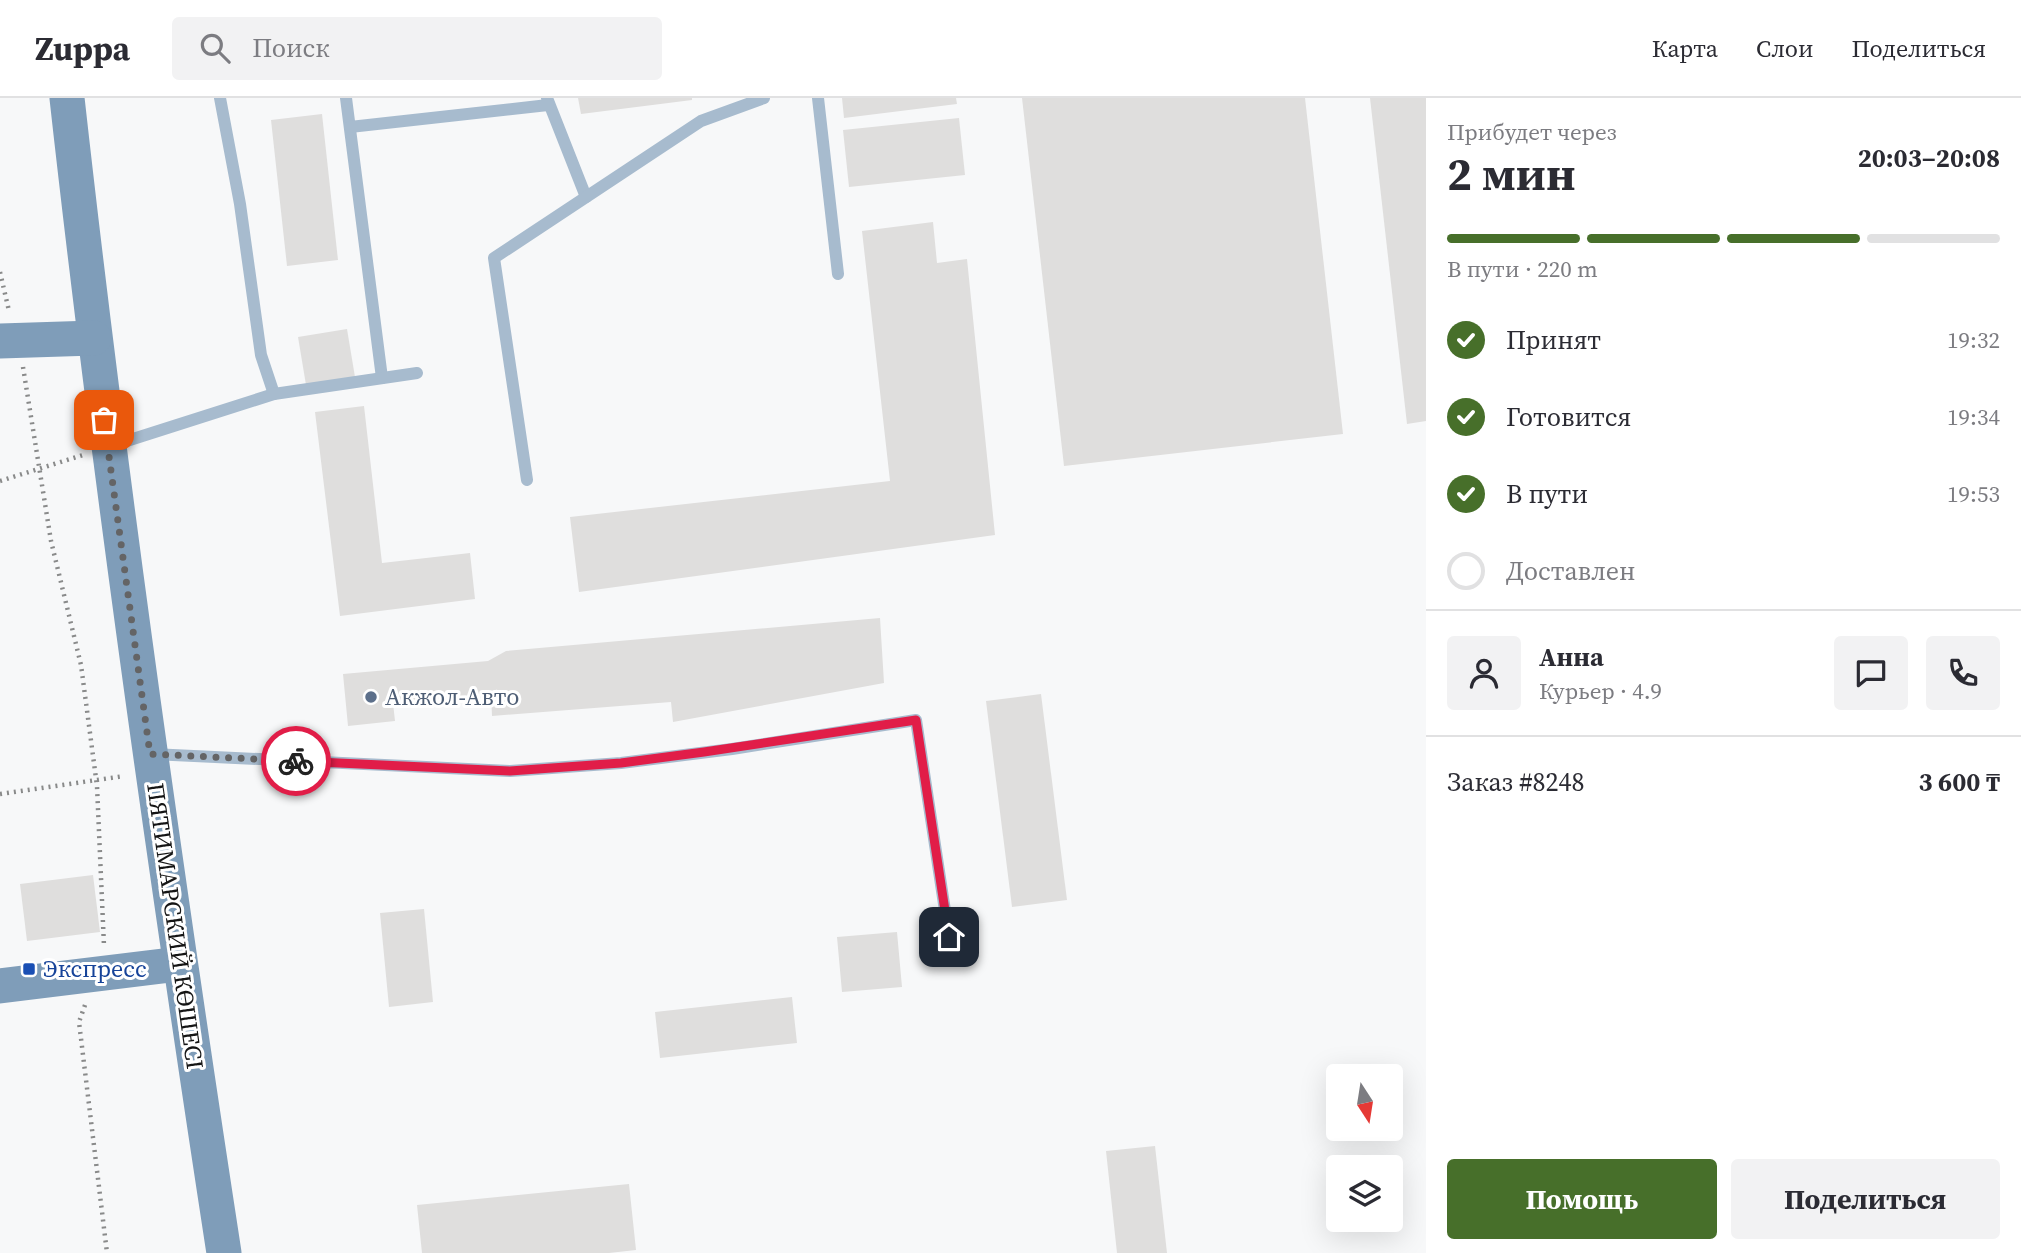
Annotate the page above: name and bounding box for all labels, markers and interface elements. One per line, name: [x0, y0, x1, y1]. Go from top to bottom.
search box: [172, 17, 662, 80]
text: Zuppa: [35, 26, 130, 71]
icon: search: [196, 29, 234, 67]
text: Поиск: [252, 30, 330, 66]
text: Карта: [1652, 32, 1718, 65]
text: Слои: [1756, 32, 1813, 65]
text: Поделиться: [1851, 32, 1986, 65]
text: Прибудет через: [1447, 116, 1617, 148]
text: 20:03–20:08: [1858, 140, 2000, 176]
text: 2 мин: [1447, 142, 1576, 205]
text: В пути · 220 m: [1447, 253, 1598, 285]
icon: check: [1447, 321, 1485, 359]
text: Принят: [1506, 322, 1601, 358]
text: 19:32: [1947, 324, 2000, 356]
pin: [74, 390, 134, 450]
icon: check: [1447, 398, 1485, 436]
text: Готовится: [1506, 399, 1631, 435]
icon: bag: [85, 401, 123, 439]
text: 19:34: [1947, 401, 2000, 433]
icon: check: [1447, 475, 1485, 513]
text: В пути: [1506, 476, 1588, 512]
text: 19:53: [1947, 478, 2000, 510]
text: Доставлен: [1506, 553, 1635, 589]
button: person: [1447, 636, 1521, 710]
button: chat: [1834, 636, 1908, 710]
button: phone: [1926, 636, 2000, 710]
text: Анна: [1539, 639, 1604, 675]
text: Курьер · 4.9: [1539, 675, 1662, 707]
place label: Акжол-Авто: [385, 680, 520, 713]
marker: Акжол-Авто: [363, 689, 379, 705]
courier: [261, 726, 331, 796]
icon: bike: [277, 742, 315, 780]
text: Заказ #8248: [1447, 764, 1585, 800]
text: 3 600 ₸: [1918, 764, 2000, 800]
street label: ПЯТИМАРСКИЙ КӨШЕСІ: [139, 781, 212, 1071]
pin: [919, 907, 979, 967]
icon: home: [930, 918, 968, 956]
place label: Экспресс: [43, 952, 147, 985]
marker: Экспресс: [21, 961, 37, 977]
north arrow: [1326, 1064, 1404, 1141]
map controls: [1326, 1064, 1403, 1232]
button: layers: [1326, 1155, 1403, 1232]
button: Помощь: [1447, 1159, 1717, 1239]
button: Поделиться: [1731, 1159, 2000, 1239]

